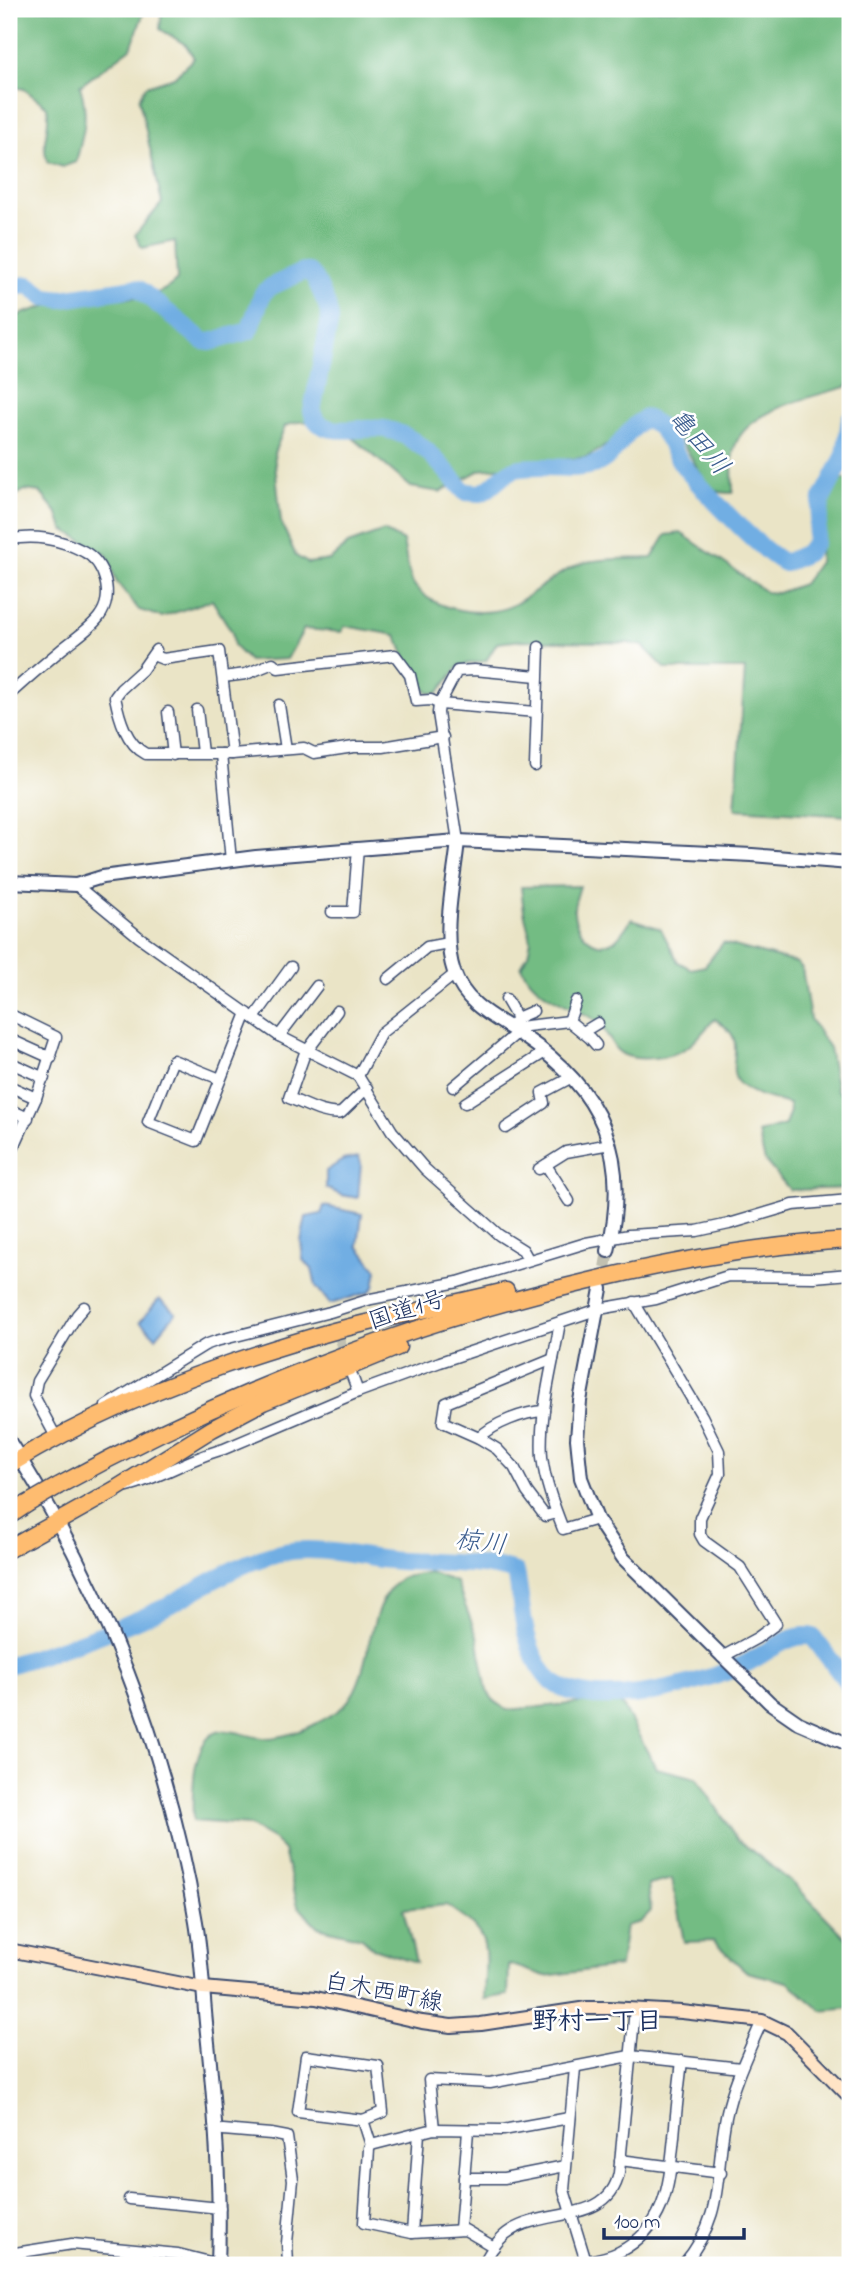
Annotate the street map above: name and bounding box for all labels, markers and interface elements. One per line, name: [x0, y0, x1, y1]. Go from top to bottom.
water label: 亀田川: [658, 401, 738, 485]
street label: 国道1号: [364, 1282, 451, 1340]
water label: 椋川: [453, 1522, 509, 1566]
street label: 白木西町線: [321, 1965, 446, 2022]
district label: 野村一丁目: [532, 2004, 662, 2042]
scale bar: [604, 2197, 744, 2241]
text: 100 m: [614, 2208, 660, 2238]

